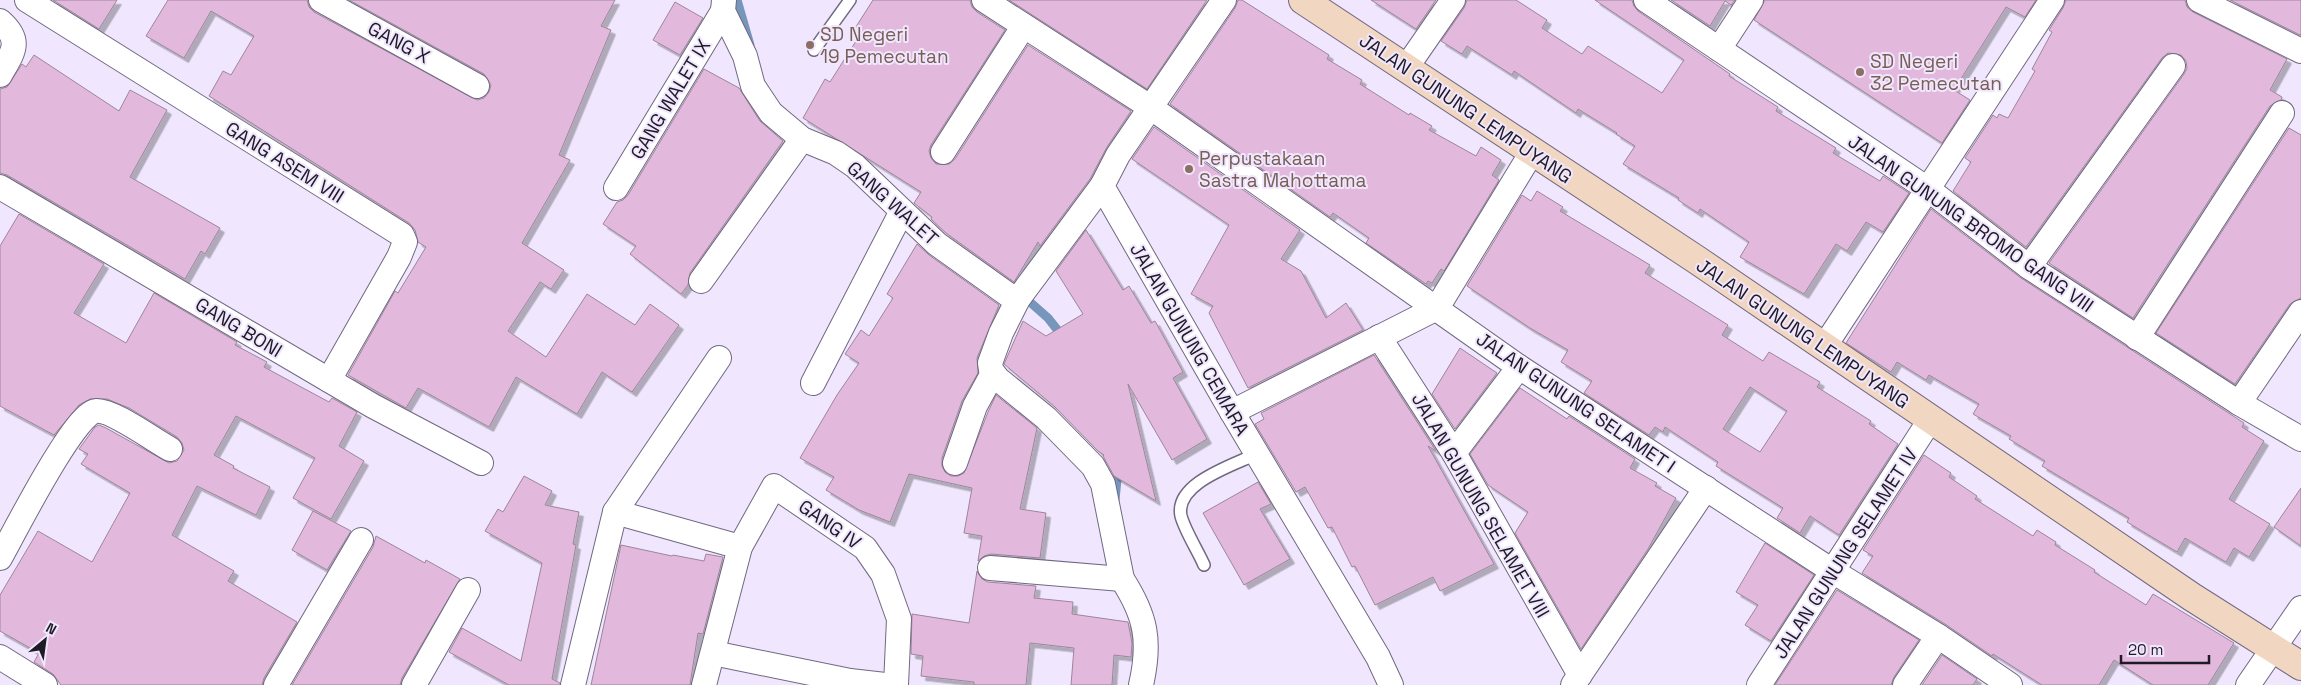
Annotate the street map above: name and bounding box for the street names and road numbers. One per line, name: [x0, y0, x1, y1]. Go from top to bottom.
street label: GANG X: [363, 16, 434, 69]
street label: JALAN GUNUNG LEMPUYANG: [1354, 28, 1577, 189]
street label: GANG WALET IX: [625, 35, 716, 164]
street label: GANG ASEM VIII: [221, 116, 349, 209]
street label: JALAN GUNUNG BROMO GANG VIII: [1843, 129, 2098, 318]
street label: GANG WALET: [842, 156, 944, 251]
street label: JALAN GUNUNG CEMARA: [1124, 238, 1255, 440]
street label: JALAN GUNUNG LEMPUYANG: [1691, 253, 1914, 414]
street label: GANG BONI: [191, 292, 287, 363]
street label: JALAN GUNUNG SELAMET I: [1471, 326, 1680, 478]
street label: JALAN GUNUNG SELAMET VIII: [1406, 388, 1555, 622]
street label: JALAN GUNUNG SELAMET IV: [1768, 443, 1923, 664]
street label: GANG IV: [793, 494, 866, 555]

